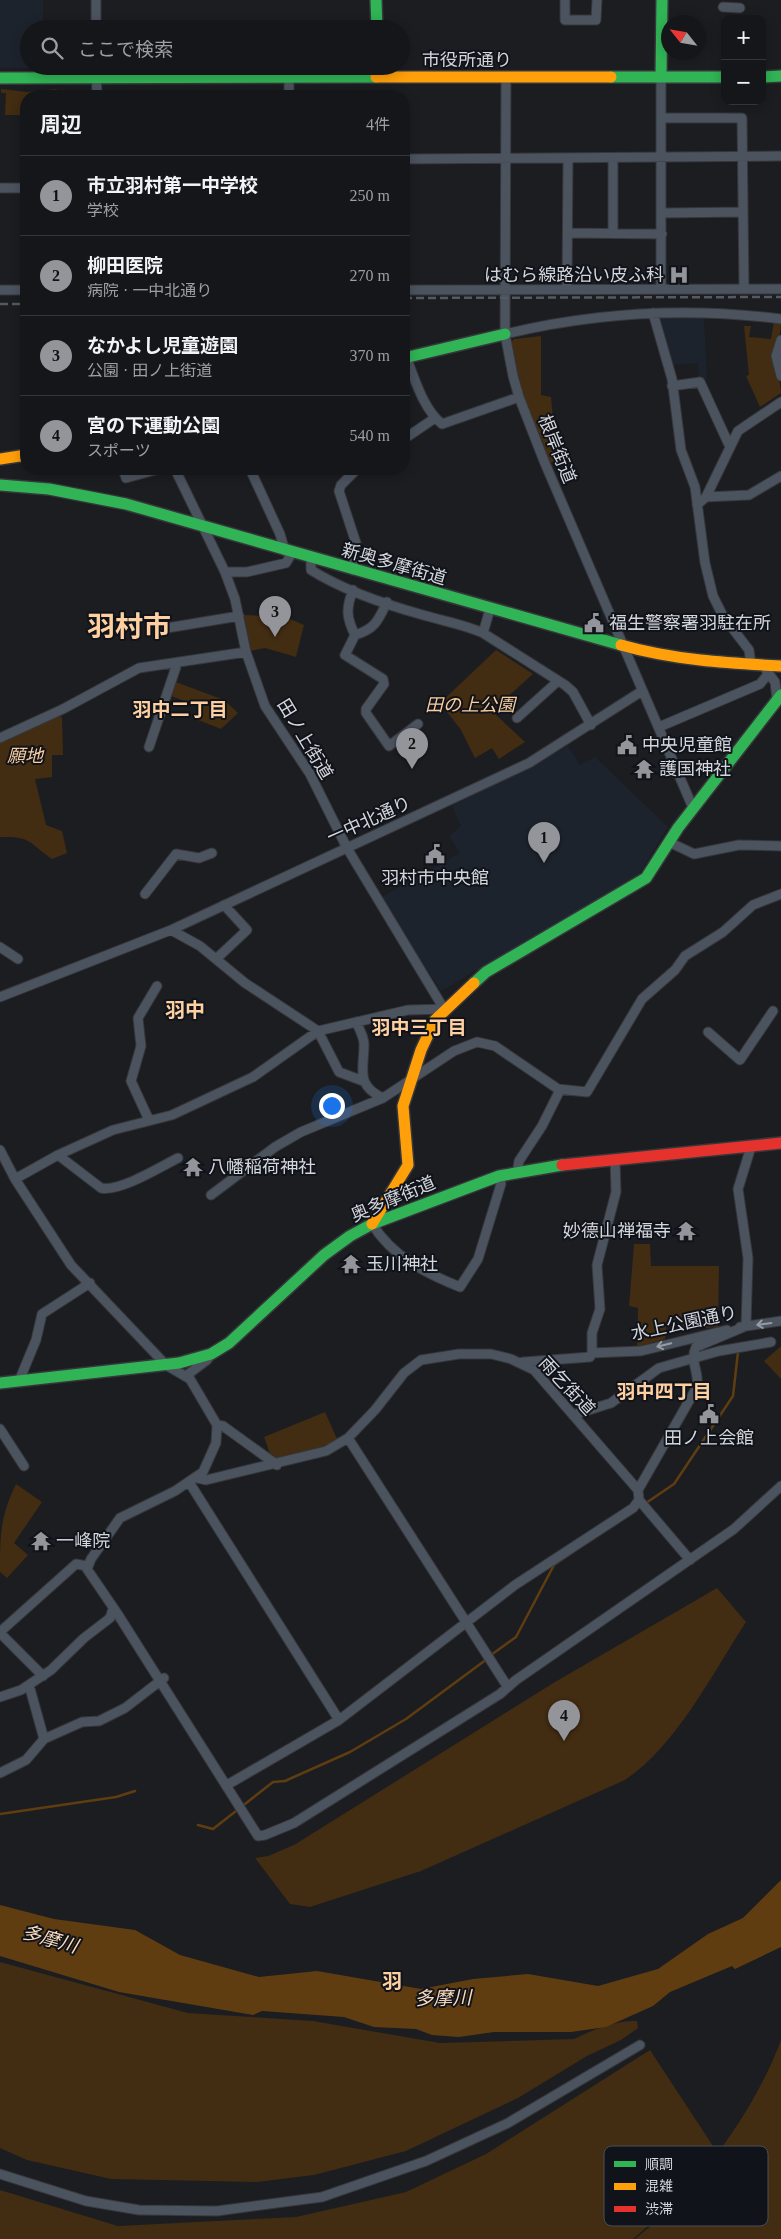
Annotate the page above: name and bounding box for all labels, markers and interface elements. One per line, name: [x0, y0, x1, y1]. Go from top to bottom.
north arrow: [661, 15, 706, 60]
map controls: [721, 15, 766, 105]
button: +: [721, 15, 766, 60]
search box: [20, 20, 410, 75]
icon: search: [38, 34, 66, 62]
text: ここで検索: [78, 39, 173, 60]
street label: 市役所通り: [422, 50, 512, 70]
button: −: [721, 60, 766, 105]
text: 周辺: [40, 113, 82, 137]
text: 4件: [366, 116, 390, 133]
text: 市立羽村第一中学校: [87, 175, 258, 196]
text: 1: [52, 187, 60, 204]
text: 250 m: [350, 187, 390, 204]
text: 学校: [87, 202, 119, 219]
text: 柳田医院: [87, 255, 163, 276]
hospital icon: はむら線路沿い皮ふ科: [668, 264, 690, 286]
place label: はむら線路沿い皮ふ科: [484, 265, 664, 285]
text: 2: [52, 267, 60, 284]
text: 270 m: [350, 267, 390, 284]
text: 病院 · 一中北通り: [87, 282, 212, 299]
text: なかよし児童遊園: [87, 335, 238, 356]
text: 3: [52, 347, 60, 364]
text: 370 m: [350, 347, 390, 364]
text: 公園 · 田ノ上街道: [87, 362, 212, 379]
street label: 根岸街道: [534, 412, 580, 486]
text: 宮の下運動公園: [87, 415, 220, 436]
text: 4: [52, 427, 60, 444]
text: 540 m: [350, 427, 390, 444]
text: スポーツ: [87, 442, 151, 459]
street label: 新奥多摩街道: [339, 540, 449, 588]
pin: 3: [259, 596, 291, 637]
district label: 羽村市: [87, 611, 171, 642]
public building icon: 福生警察署羽駐在所: [583, 612, 605, 634]
place label: 福生警察署羽駐在所: [609, 613, 771, 633]
street label: 田ノ上街道: [273, 695, 337, 783]
park label: 田の上公園: [425, 695, 518, 715]
district label: 羽中二丁目: [132, 699, 228, 720]
pin: 2: [396, 728, 428, 769]
public building icon: 中央児童館: [616, 734, 638, 756]
place label: 中央児童館: [642, 735, 732, 755]
park label: 願地: [7, 746, 45, 766]
temple icon: 護国神社: [633, 758, 655, 780]
place label: 護国神社: [659, 759, 731, 779]
street label: 一中北通り: [324, 793, 414, 847]
pin: 1: [528, 822, 560, 863]
public building icon: 羽村市中央館: [424, 843, 446, 865]
place label: 羽村市中央館: [381, 868, 489, 888]
district label: 羽中: [165, 999, 205, 1021]
district label: 羽中三丁目: [371, 1017, 467, 1038]
your location: [319, 1093, 345, 1119]
temple icon: 八幡稲荷神社: [182, 1156, 204, 1178]
place label: 八幡稲荷神社: [208, 1157, 316, 1177]
street label: 奥多摩街道: [348, 1172, 438, 1226]
temple icon: 妙德山禅福寺: [675, 1220, 697, 1242]
place label: 妙德山禅福寺: [563, 1221, 671, 1241]
temple icon: 玉川神社: [340, 1253, 362, 1275]
place label: 玉川神社: [366, 1254, 438, 1274]
street label: 水上公園通り: [629, 1302, 739, 1344]
one-way arrow: [756, 1319, 772, 1329]
one-way arrow: [657, 1340, 673, 1350]
street label: 雨乞街道: [535, 1353, 599, 1419]
district label: 羽中四丁目: [616, 1381, 712, 1402]
public building icon: 田ノ上会館: [698, 1403, 720, 1425]
place label: 田ノ上会館: [664, 1428, 754, 1448]
temple icon: 一峰院: [30, 1530, 52, 1552]
place label: 一峰院: [56, 1531, 110, 1551]
pin: 4: [548, 1700, 580, 1741]
water label: 多摩川: [20, 1921, 82, 1957]
district label: 羽: [382, 1970, 402, 1992]
water label: 多摩川: [414, 1987, 474, 2009]
legend: [604, 2146, 768, 2226]
text: 順調: [645, 2157, 673, 2172]
text: 混雑: [645, 2178, 673, 2194]
text: 渋滞: [645, 2202, 673, 2217]

